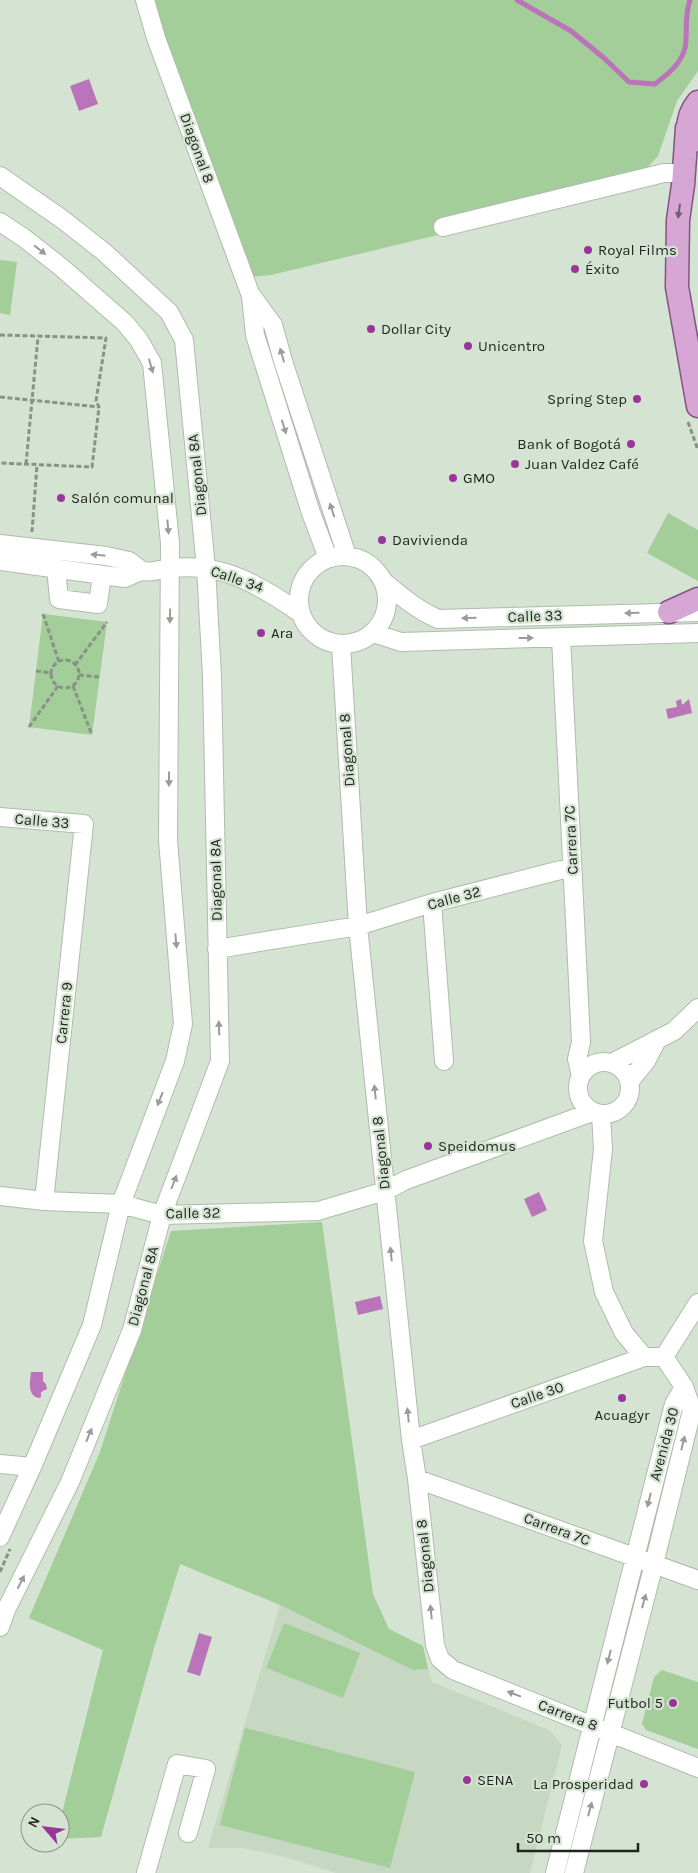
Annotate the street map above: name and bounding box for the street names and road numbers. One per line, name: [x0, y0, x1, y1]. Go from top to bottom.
street label: Diagonal 8: [176, 110, 218, 186]
street label: Diagonal 8A: [184, 433, 210, 517]
street label: Calle 34: [208, 562, 266, 597]
street label: Calle 33: [507, 606, 563, 626]
street label: Diagonal 8: [335, 713, 359, 787]
street label: Carrera 7C: [560, 805, 582, 875]
street label: Calle 33: [14, 810, 70, 832]
street label: Diagonal 8A: [206, 838, 226, 921]
street label: Calle 32: [425, 882, 483, 914]
street label: Carrera 9: [52, 981, 76, 1045]
street label: Diagonal 8: [368, 1115, 394, 1191]
street label: Calle 32: [166, 1204, 220, 1222]
street label: Diagonal 8A: [124, 1244, 162, 1328]
street label: Calle 30: [508, 1378, 566, 1412]
street label: Avenida 30: [646, 1405, 682, 1483]
street label: Carrera 7C: [521, 1509, 593, 1549]
street label: Diagonal 8: [412, 1518, 438, 1594]
street label: Carrera 8: [536, 1695, 600, 1735]

